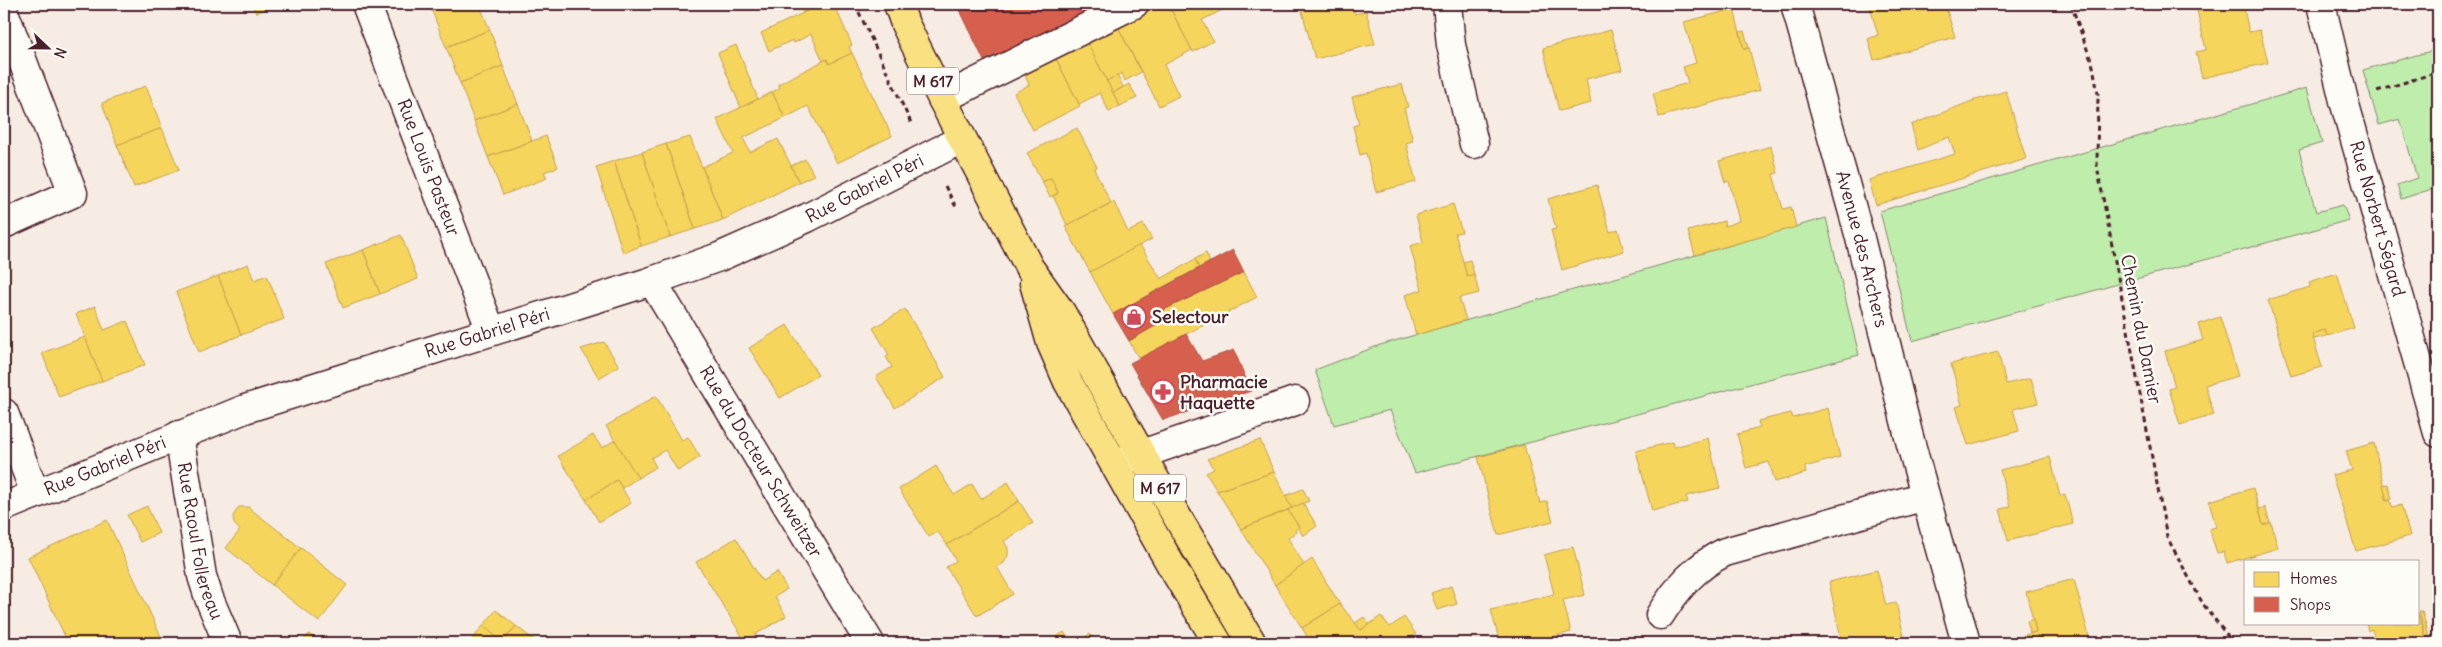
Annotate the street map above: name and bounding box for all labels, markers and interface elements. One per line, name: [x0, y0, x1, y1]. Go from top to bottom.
north arrow: [22, 22, 72, 72]
text: N: [50, 45, 70, 61]
road number: M 617: [907, 68, 959, 94]
street label: Rue Louis Pasteur: [392, 96, 466, 240]
street label: Rue Norbert Ségard: [2345, 138, 2411, 299]
street label: Rue Gabriel Péri: [801, 148, 927, 228]
street label: Avenue des Archers: [1831, 168, 1894, 330]
street label: Chemin du Damier: [2116, 252, 2167, 406]
street label: Rue Gabriel Péri: [422, 302, 552, 363]
shop icon: Selectour: [1121, 304, 1147, 330]
place label: Selectour: [1152, 305, 1229, 328]
street label: Rue du Docteur Schweitzer: [695, 361, 828, 562]
place label: Pharmacie Haquette: [1180, 370, 1268, 414]
pharmacy icon: Pharmacie Haquette: [1150, 379, 1176, 405]
street label: Rue Gabriel Péri: [40, 430, 169, 501]
street label: Rue Raoul Follereau: [173, 460, 229, 623]
road number: M 617: [1134, 474, 1186, 502]
legend: [2244, 560, 2420, 624]
text: Homes: [2290, 569, 2337, 588]
text: Shops: [2290, 595, 2331, 614]

